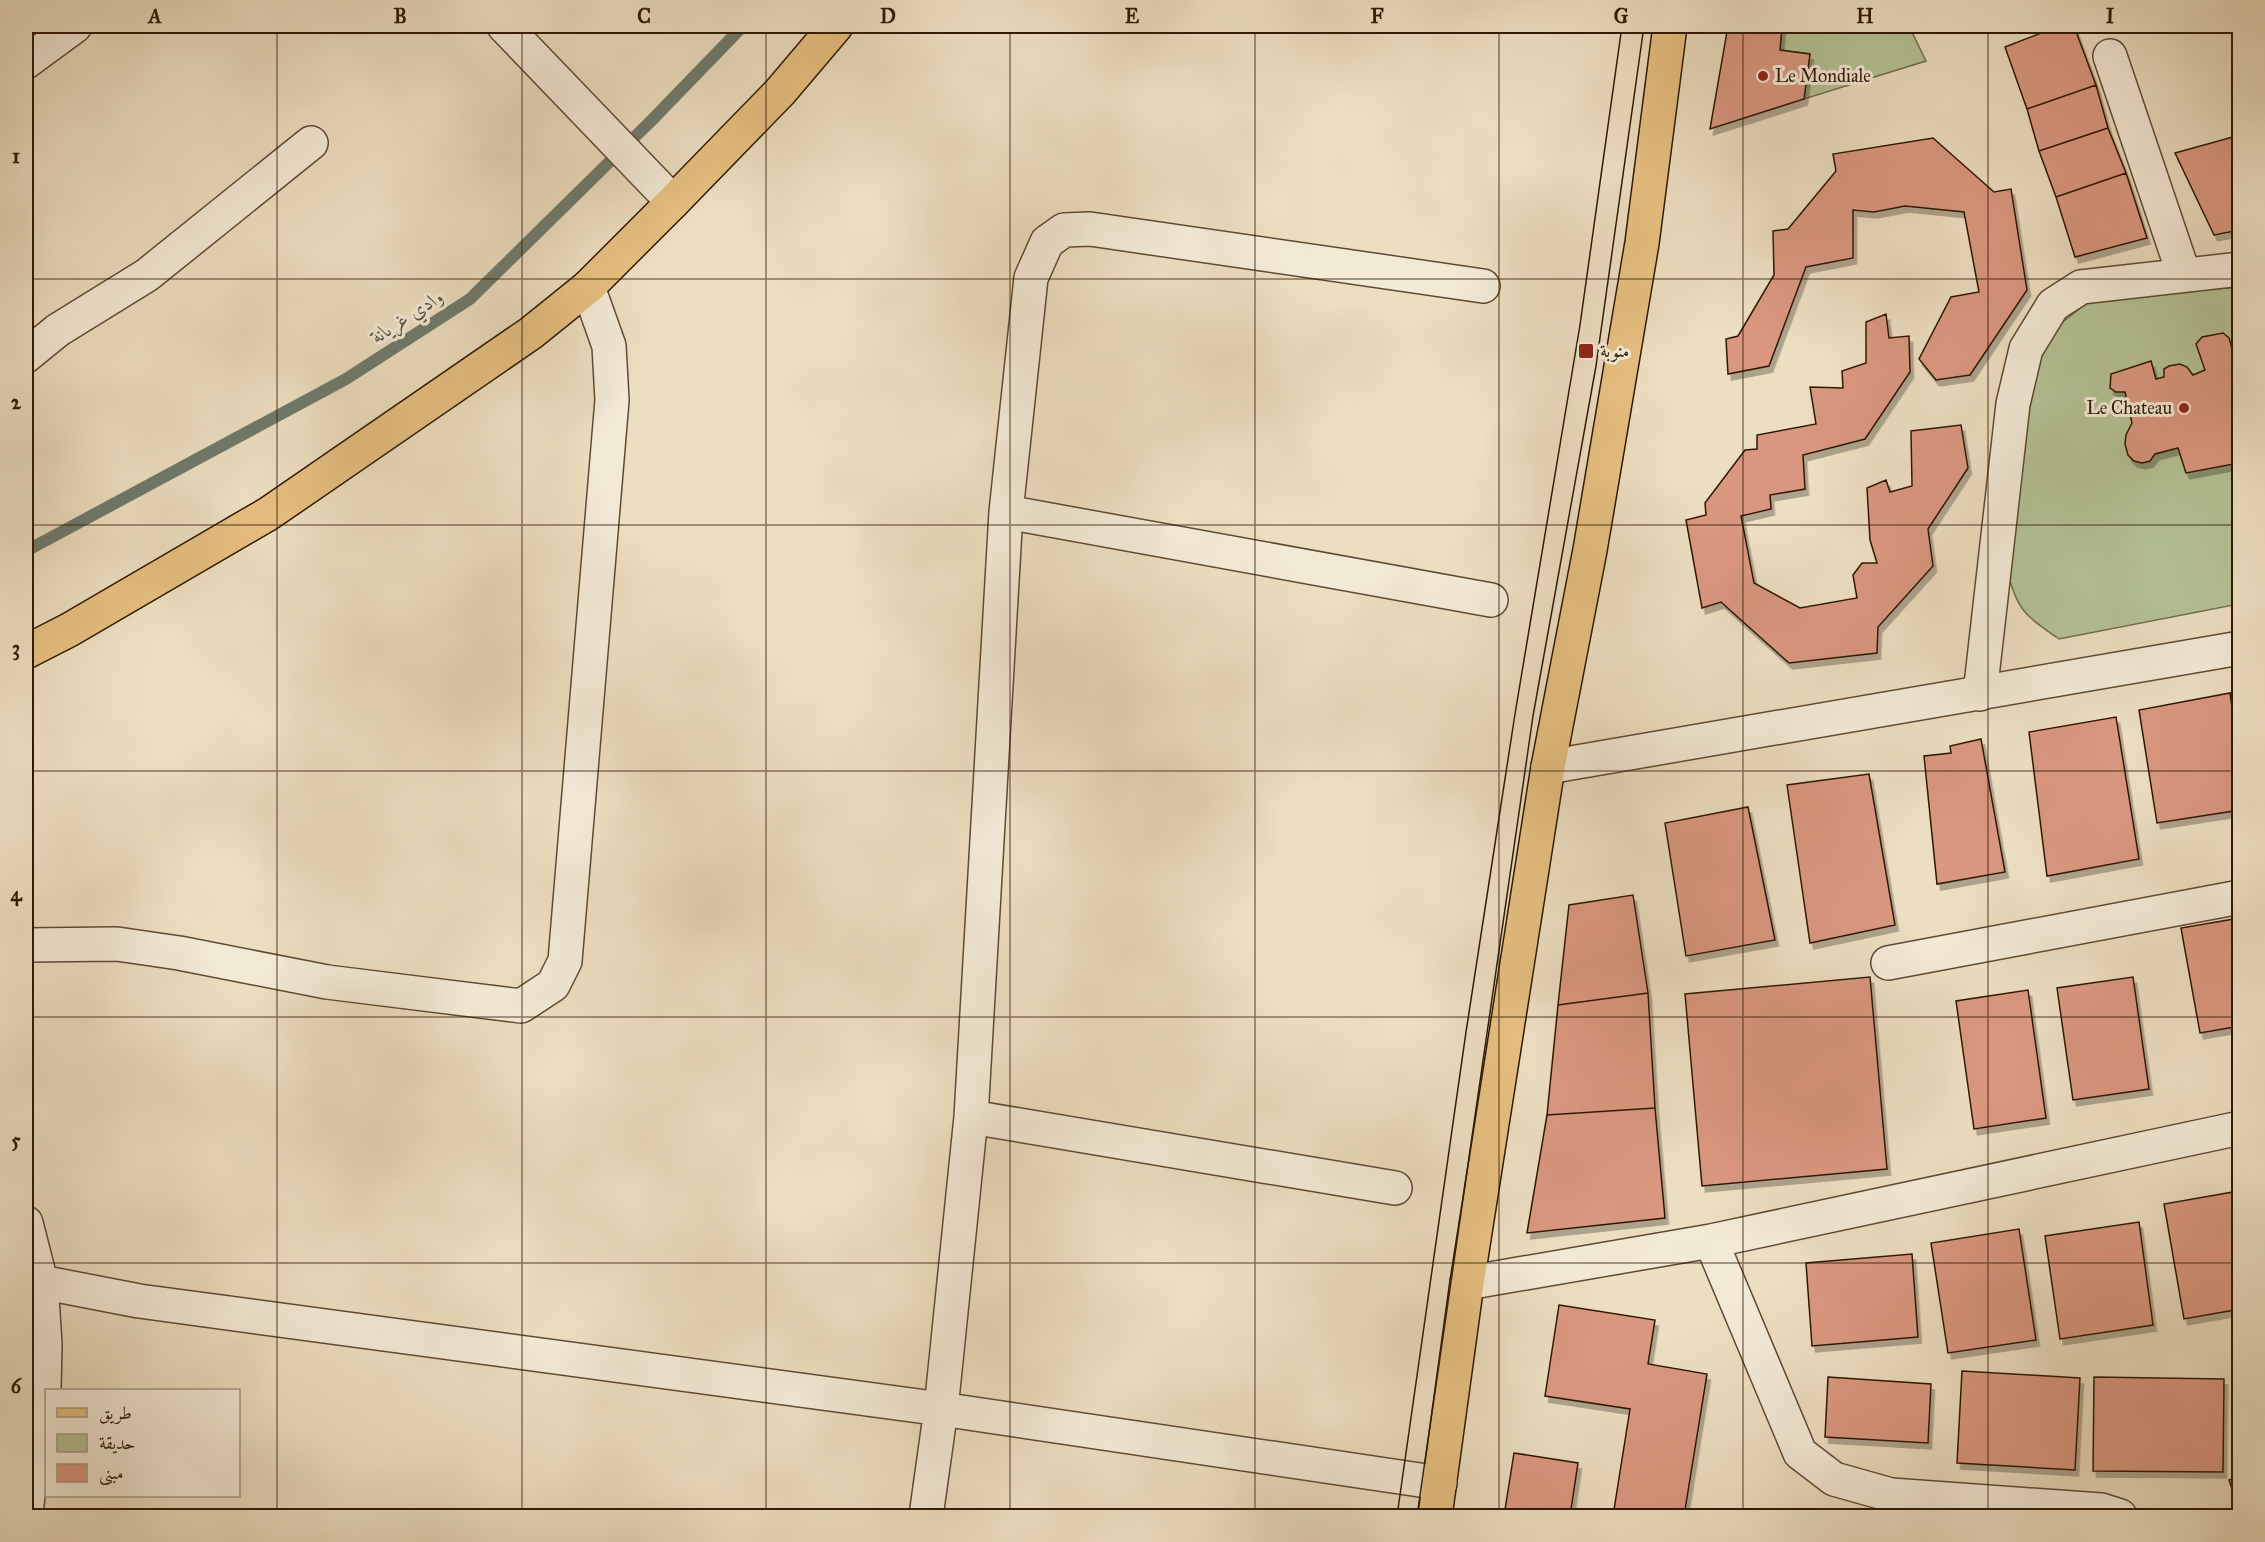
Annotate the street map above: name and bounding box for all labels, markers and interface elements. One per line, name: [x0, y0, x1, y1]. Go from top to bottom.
text: A: [146, 4, 162, 28]
text: B: [393, 4, 407, 28]
text: C: [637, 4, 651, 28]
text: D: [880, 4, 896, 28]
text: E: [1125, 4, 1140, 28]
text: F: [1370, 4, 1384, 28]
text: G: [1614, 4, 1629, 28]
text: H: [1856, 4, 1874, 28]
text: I: [2106, 4, 2115, 28]
place label: Le Mondiale: [1775, 65, 1871, 87]
marker: Le Mondiale: [1756, 69, 1770, 83]
text: 1: [12, 144, 20, 168]
water label: وادي غريانة: [365, 284, 450, 353]
place label: منوبة: [1600, 340, 1629, 362]
marker: منوبة: [1577, 342, 1595, 360]
text: 2: [11, 390, 22, 414]
place label: Le Chateau: [2086, 397, 2172, 419]
marker: Le Chateau: [2177, 401, 2191, 415]
text: 3: [12, 636, 20, 661]
text: 4: [10, 882, 22, 907]
text: 5: [11, 1128, 21, 1152]
text: 6: [11, 1374, 23, 1398]
legend: [45, 1389, 240, 1497]
text: طريق: [99, 1402, 132, 1425]
text: حديقة: [99, 1432, 135, 1454]
text: مبنى: [99, 1462, 124, 1486]

